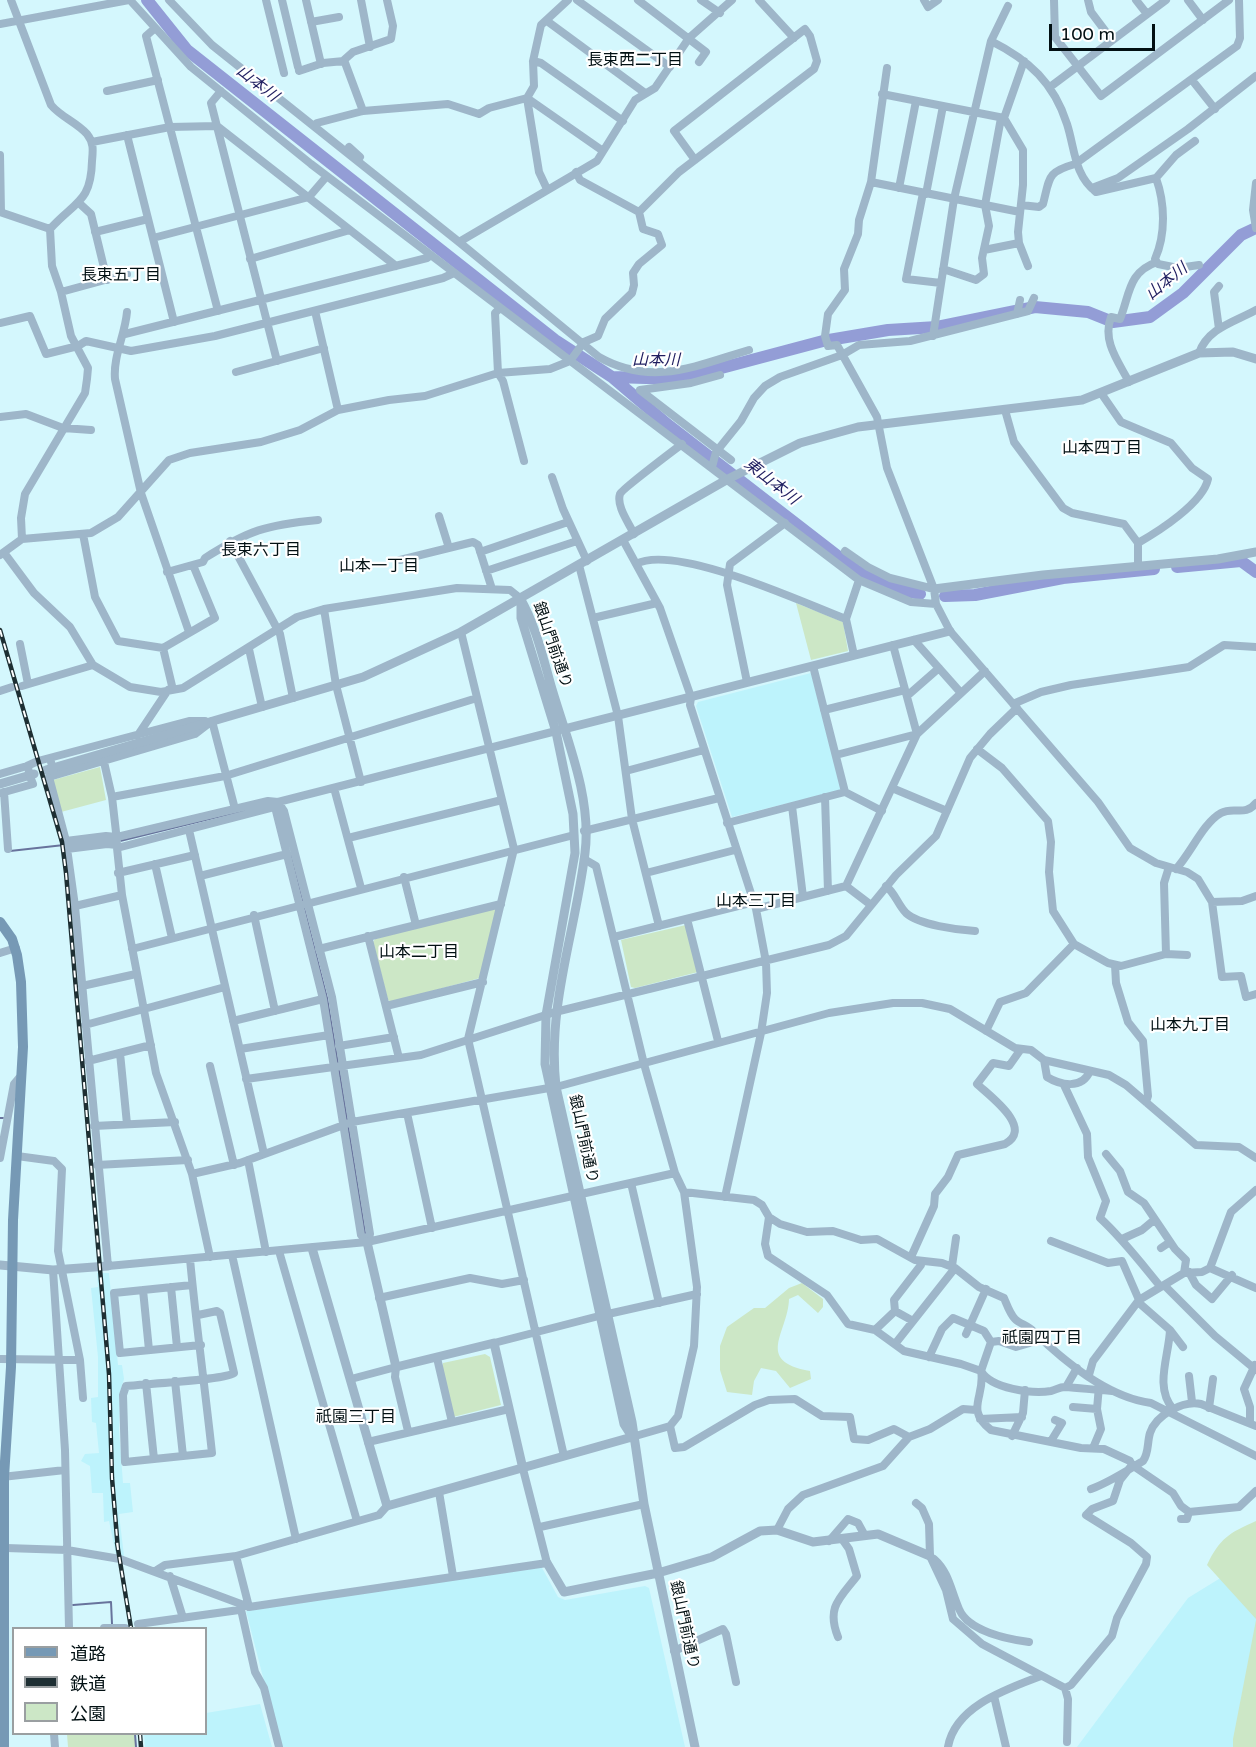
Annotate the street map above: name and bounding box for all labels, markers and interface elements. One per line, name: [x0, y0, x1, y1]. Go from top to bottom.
scale bar: [1052, 12, 1158, 50]
text: 100 m: [1060, 23, 1115, 45]
district label: 長束西二丁目: [587, 51, 683, 71]
water label: 山本川: [232, 62, 282, 106]
water label: 山本川: [1142, 259, 1192, 305]
district label: 長束五丁目: [81, 266, 161, 286]
water label: 山本川: [632, 351, 680, 371]
district label: 山本四丁目: [1062, 439, 1142, 459]
water label: 東山本川: [740, 455, 802, 509]
district label: 長束六丁目: [221, 541, 301, 561]
district label: 山本一丁目: [339, 557, 419, 577]
street label: 銀山門前通り: [529, 600, 575, 690]
district label: 山本三丁目: [716, 892, 796, 912]
district label: 山本二丁目: [379, 943, 459, 963]
district label: 山本九丁目: [1150, 1016, 1230, 1036]
street label: 銀山門前通り: [565, 1093, 601, 1185]
district label: 祇園四丁目: [1002, 1329, 1082, 1349]
district label: 祇園三丁目: [316, 1408, 396, 1428]
street label: 銀山門前通り: [666, 1579, 702, 1671]
legend: [12, 1627, 207, 1735]
text: 道路: [70, 1643, 106, 1665]
text: 鉄道: [70, 1673, 106, 1695]
text: 公園: [70, 1703, 106, 1725]

